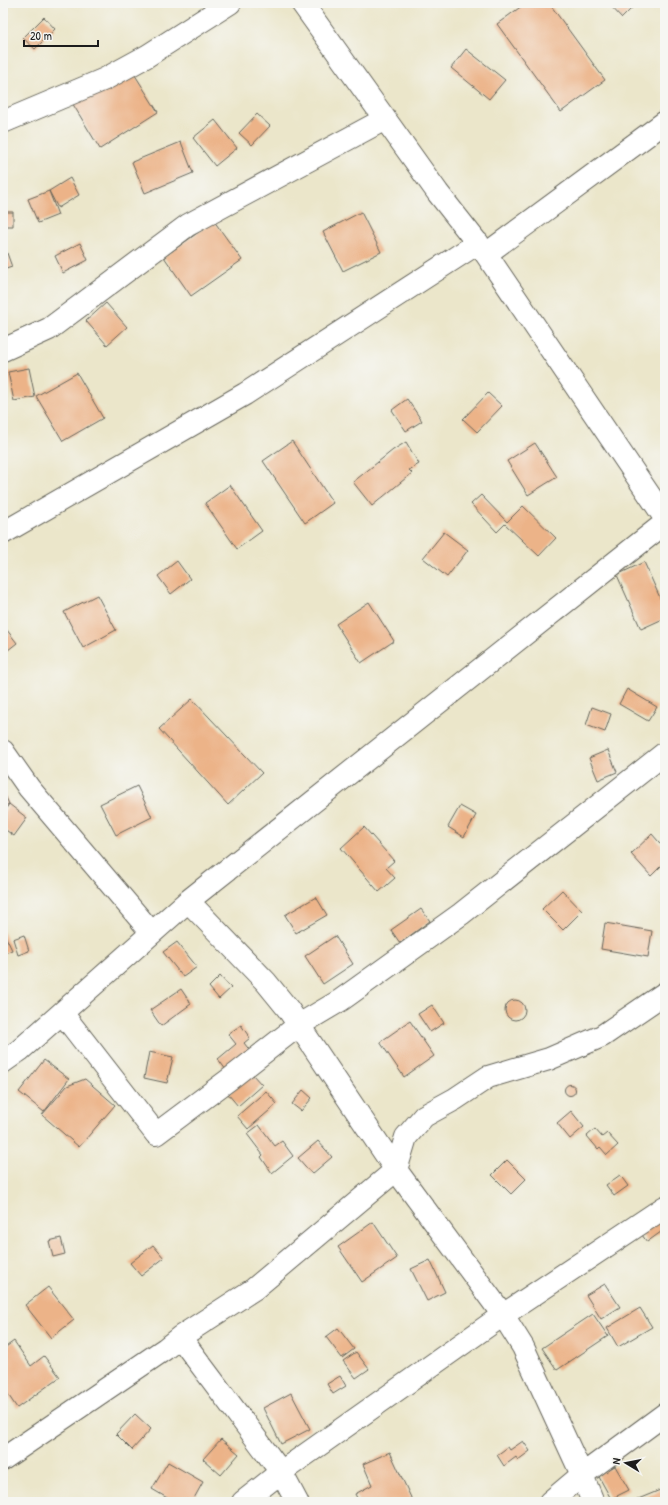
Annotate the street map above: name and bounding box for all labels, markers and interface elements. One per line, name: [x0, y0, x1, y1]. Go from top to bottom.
scale bar: [24, 22, 98, 48]
text: 20 m: [30, 27, 52, 44]
north arrow: [606, 1443, 646, 1483]
text: N: [609, 1457, 624, 1465]

